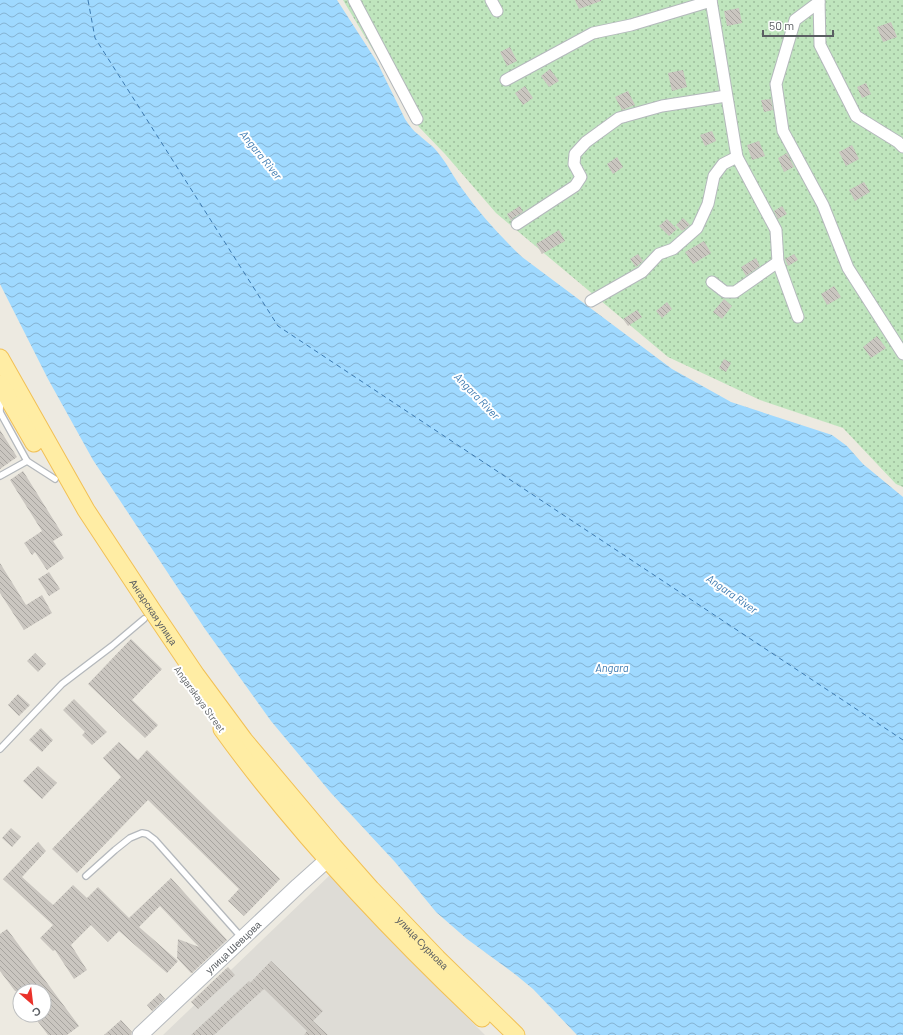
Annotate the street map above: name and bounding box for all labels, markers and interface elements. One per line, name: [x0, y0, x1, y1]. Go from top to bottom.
scale bar: [763, 12, 833, 38]
text: 50 m: [769, 18, 794, 32]
water label: Angara River: [238, 128, 286, 183]
water label: Angara River: [452, 370, 503, 422]
water label: Angara River: [704, 571, 761, 617]
street label: Ангарская улица: [127, 577, 180, 648]
water label: Angara: [595, 661, 629, 674]
street label: Angarskaya Street: [172, 663, 228, 735]
street label: улица Сурнова: [394, 914, 451, 972]
street label: улица Шевцова: [203, 918, 264, 976]
north arrow: [12, 983, 52, 1023]
text: С: [30, 1005, 43, 1020]

